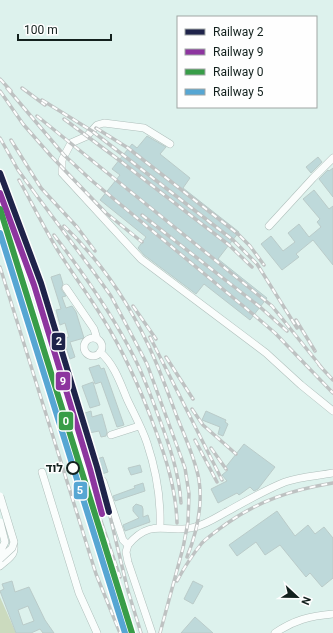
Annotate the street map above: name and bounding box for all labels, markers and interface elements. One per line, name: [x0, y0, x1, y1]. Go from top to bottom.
scale bar: [18, 16, 111, 42]
legend: [177, 16, 317, 108]
text: 100 m: [24, 23, 58, 37]
text: Railway 2: [213, 25, 264, 39]
text: Railway 9: [213, 45, 264, 59]
text: Railway 0: [213, 65, 264, 79]
text: Railway 5: [213, 85, 264, 99]
line badge: 2: [51, 332, 66, 351]
text: 2: [56, 335, 62, 348]
line badge: 9: [55, 371, 71, 391]
text: 9: [60, 375, 66, 388]
line badge: 0: [58, 411, 74, 431]
text: 0: [63, 415, 69, 428]
place label: לוד: [45, 461, 63, 475]
marker: לוד: [66, 461, 80, 475]
line badge: 5: [73, 481, 88, 500]
text: 5: [77, 484, 83, 497]
north arrow: [277, 577, 317, 617]
text: N: [298, 595, 313, 607]

